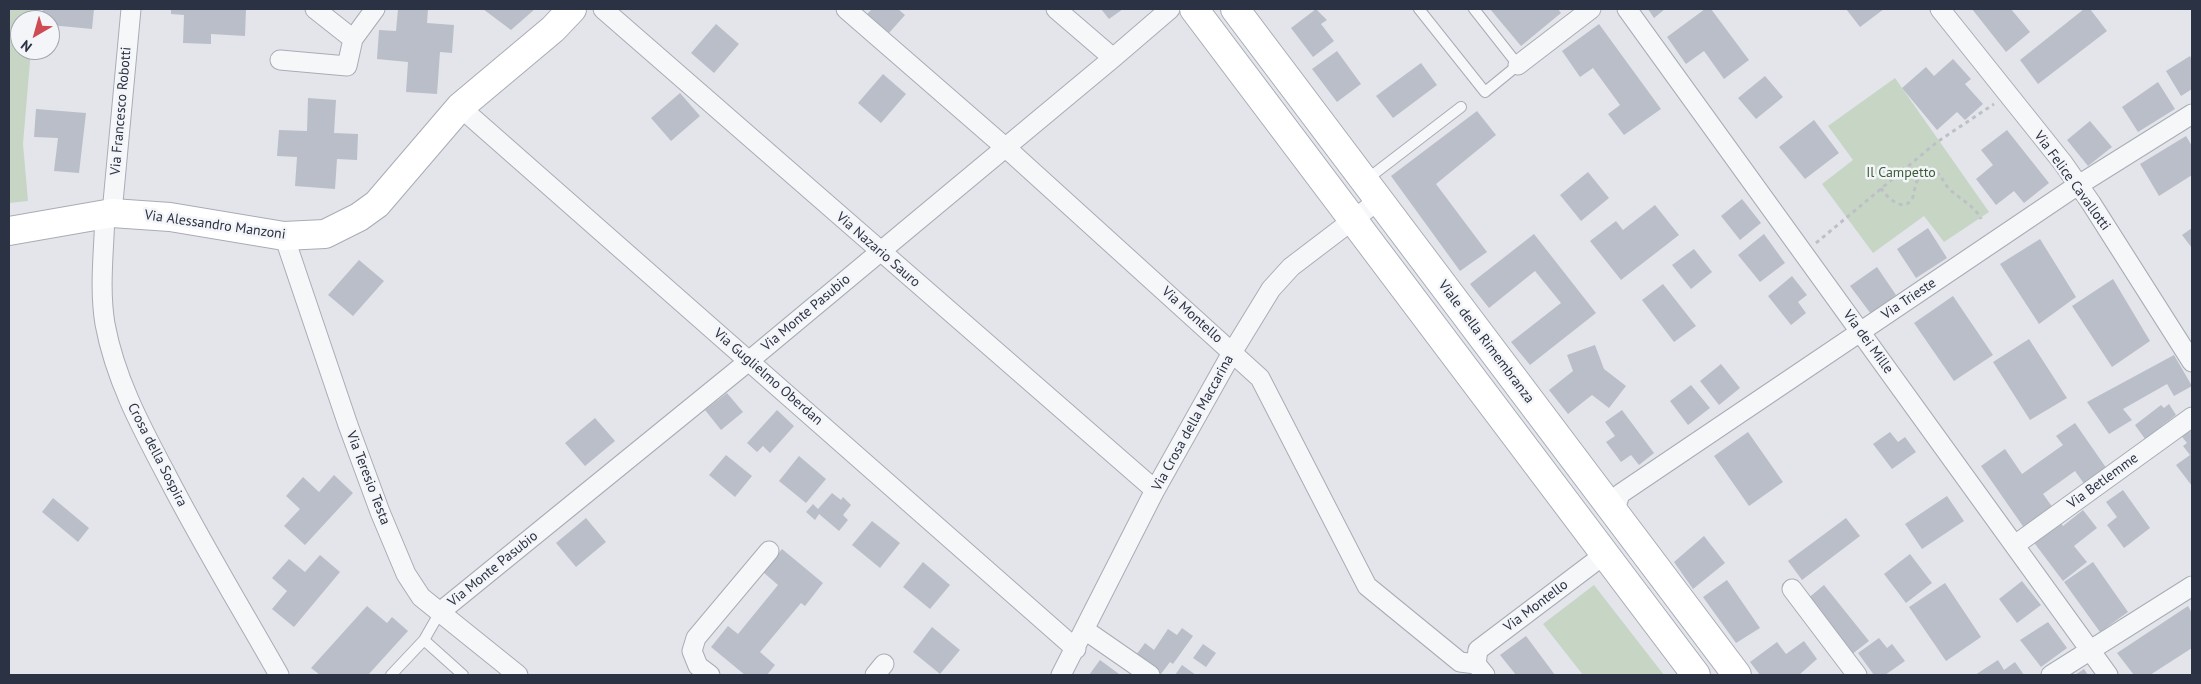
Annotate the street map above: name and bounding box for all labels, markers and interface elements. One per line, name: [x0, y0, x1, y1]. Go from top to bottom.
north arrow: [10, 10, 60, 60]
text: N: [17, 36, 36, 56]
street label: Via Francesco Robotti: [107, 46, 135, 176]
street label: Via Felice Cavallotti: [2030, 128, 2114, 234]
park label: Il Campetto: [1866, 165, 1936, 181]
street label: Via Alessandro Manzoni: [143, 207, 287, 243]
street label: Via Nazario Sauro: [833, 209, 923, 291]
street label: Via Monte Pasubio: [758, 271, 854, 355]
street label: Via Trieste: [1879, 275, 1939, 323]
street label: Viale della Rimembranza: [1434, 277, 1538, 407]
street label: Via Montello: [1158, 283, 1226, 347]
street label: Via dei Mille: [1839, 307, 1897, 377]
street label: Via Guglielmo Oberdan: [710, 325, 826, 429]
street label: Via Crosa della Maccarina: [1149, 352, 1237, 494]
street label: Crosa della Sospira: [124, 400, 190, 510]
street label: Via Teresio Testa: [342, 429, 394, 527]
street label: Via Betlemme: [2064, 450, 2142, 512]
street label: Via Monte Pasubio: [445, 528, 541, 610]
street label: Via Montello: [1501, 576, 1571, 636]

